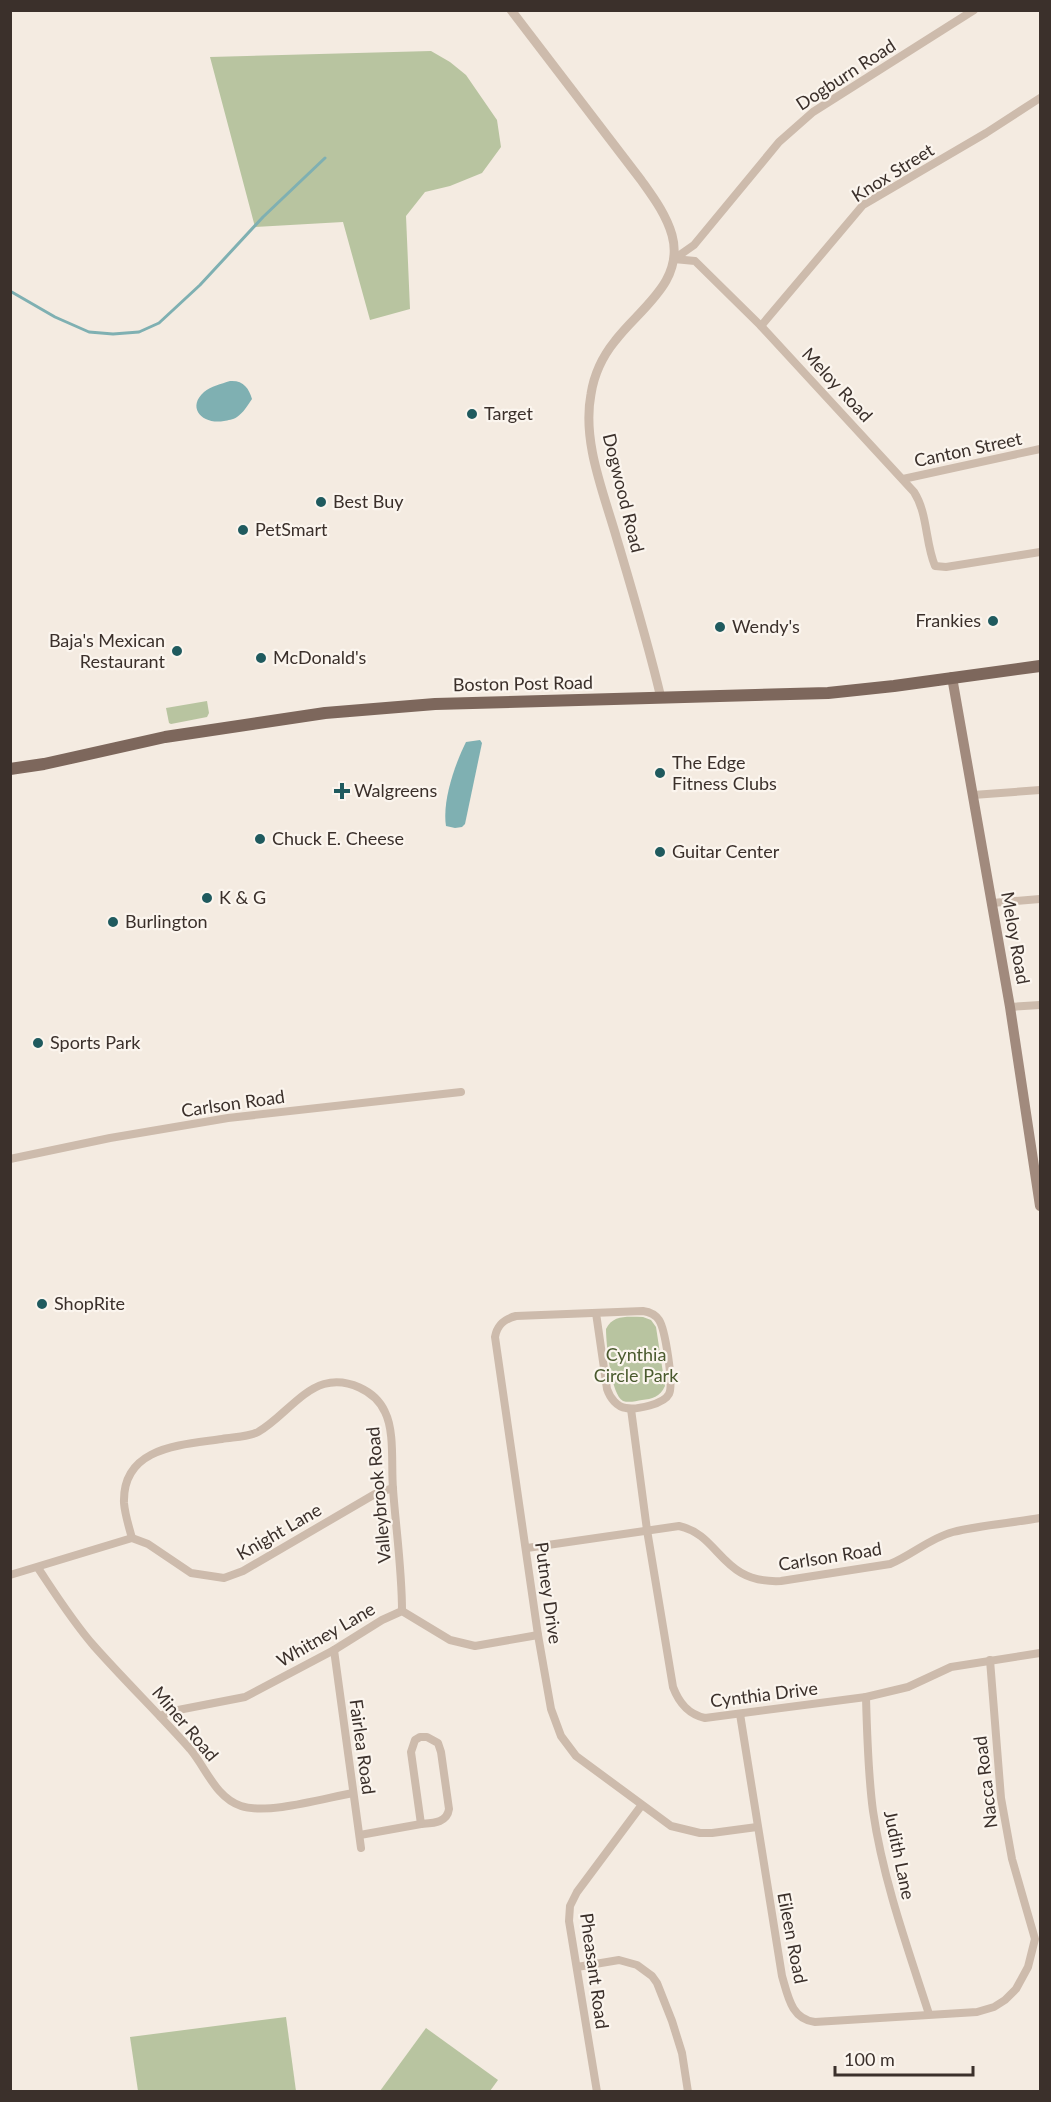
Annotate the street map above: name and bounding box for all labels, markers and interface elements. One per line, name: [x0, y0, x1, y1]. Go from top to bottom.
street label: Dogburn Road: [792, 34, 899, 115]
street label: Knox Street: [847, 138, 938, 206]
street label: Meloy Road: [798, 343, 878, 426]
place label: Target: [484, 402, 534, 424]
marker: Target: [465, 407, 479, 421]
street label: Canton Street: [912, 427, 1024, 471]
street label: Dogwood Road: [599, 431, 649, 555]
place label: Best Buy: [333, 490, 404, 512]
marker: Best Buy: [314, 495, 328, 509]
place label: PetSmart: [255, 518, 328, 540]
marker: PetSmart: [236, 523, 250, 537]
place label: Frankies: [915, 609, 981, 631]
marker: Frankies: [986, 614, 1000, 628]
place label: Wendy's: [732, 615, 800, 637]
marker: Wendy's: [713, 620, 727, 634]
place label: Baja's Mexican Restaurant: [49, 629, 166, 672]
marker: Baja's Mexican Restaurant: [170, 644, 184, 658]
place label: McDonald's: [273, 646, 367, 668]
marker: McDonald's: [254, 651, 268, 665]
street label: Boston Post Road: [453, 671, 593, 695]
place label: The Edge Fitness Clubs: [672, 751, 777, 794]
marker: The Edge Fitness Clubs: [653, 766, 667, 780]
place label: Walgreens: [354, 779, 437, 801]
marker: Walgreens: [335, 784, 349, 798]
place label: Chuck E. Cheese: [272, 827, 404, 849]
marker: Chuck E. Cheese: [253, 832, 267, 846]
place label: Guitar Center: [672, 840, 780, 862]
marker: Guitar Center: [653, 845, 667, 859]
place label: K & G: [219, 886, 266, 908]
street label: Meloy Road: [997, 890, 1035, 986]
marker: K & G: [200, 891, 214, 905]
place label: Burlington: [125, 910, 208, 932]
marker: Burlington: [106, 915, 120, 929]
place label: Sports Park: [50, 1031, 141, 1053]
marker: Sports Park: [31, 1036, 45, 1050]
street label: Carlson Road: [180, 1085, 286, 1121]
place label: ShopRite: [54, 1292, 125, 1314]
marker: ShopRite: [35, 1297, 49, 1311]
park label: Cynthia Circle Park: [594, 1343, 679, 1386]
street label: Valleybrook Road: [361, 1426, 395, 1564]
street label: Knight Lane: [232, 1498, 325, 1564]
street label: Carlson Road: [777, 1537, 883, 1575]
street label: Putney Drive: [531, 1540, 567, 1645]
street label: Whitney Lane: [272, 1597, 379, 1671]
street label: Cynthia Drive: [709, 1676, 819, 1712]
street label: Miner Road: [148, 1681, 223, 1765]
street label: Fairlea Road: [345, 1698, 381, 1796]
street label: Nacca Road: [968, 1735, 1002, 1830]
street label: Judith Lane: [880, 1808, 920, 1901]
street label: Eileen Road: [773, 1890, 813, 1985]
street label: Pheasant Road: [576, 1911, 614, 2030]
scale bar: [835, 2039, 973, 2077]
text: 100 m: [844, 2048, 895, 2070]

